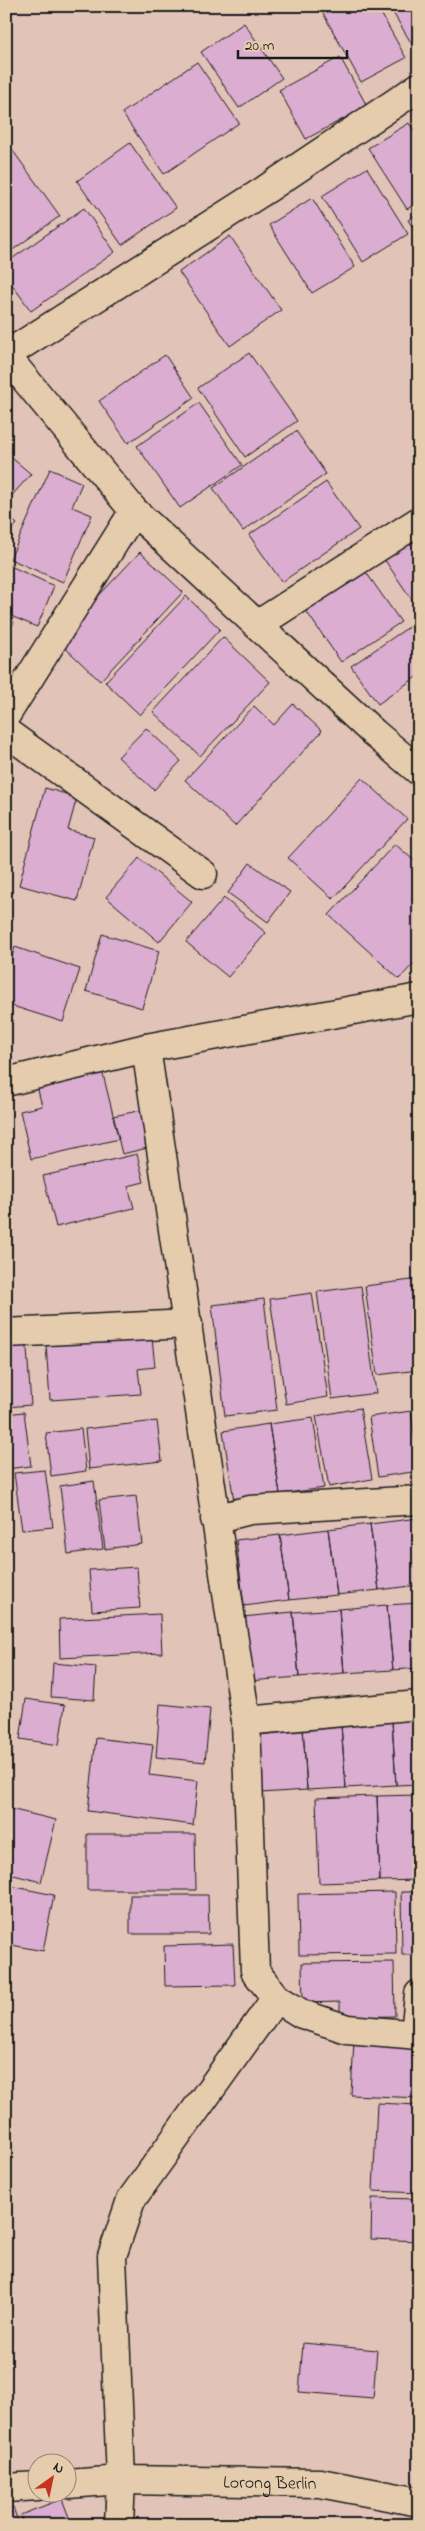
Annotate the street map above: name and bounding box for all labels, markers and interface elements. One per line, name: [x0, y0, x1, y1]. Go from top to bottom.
scale bar: [238, 28, 346, 60]
text: 20 m: [245, 35, 275, 57]
north arrow: [28, 2454, 78, 2504]
text: N: [49, 2457, 68, 2480]
street label: Lorong Berlin: [223, 2471, 317, 2498]

